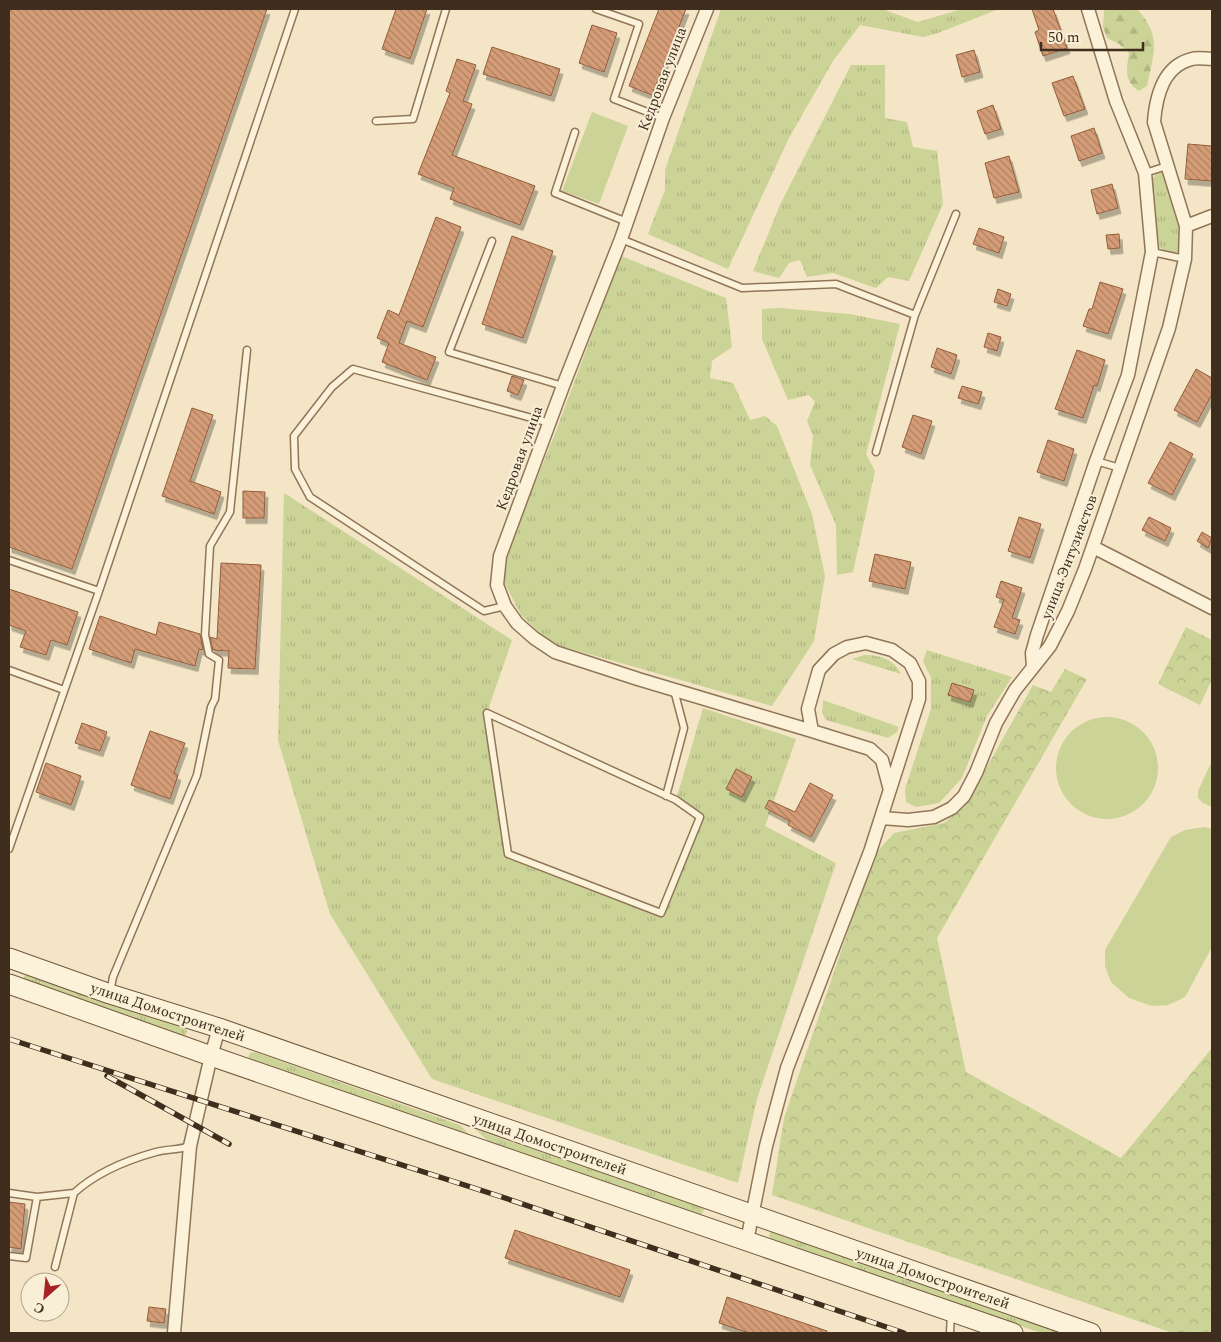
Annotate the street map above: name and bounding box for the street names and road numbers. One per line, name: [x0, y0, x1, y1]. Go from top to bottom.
street label: Кедровая улица: [632, 23, 693, 135]
street label: Кедровая улица: [490, 402, 549, 514]
street label: улица Энтузиастов: [1035, 491, 1104, 624]
street label: улица Домостроителей: [87, 976, 248, 1048]
street label: улица Домостроителей: [469, 1107, 630, 1182]
street label: улица Домостроителей: [852, 1241, 1013, 1316]

